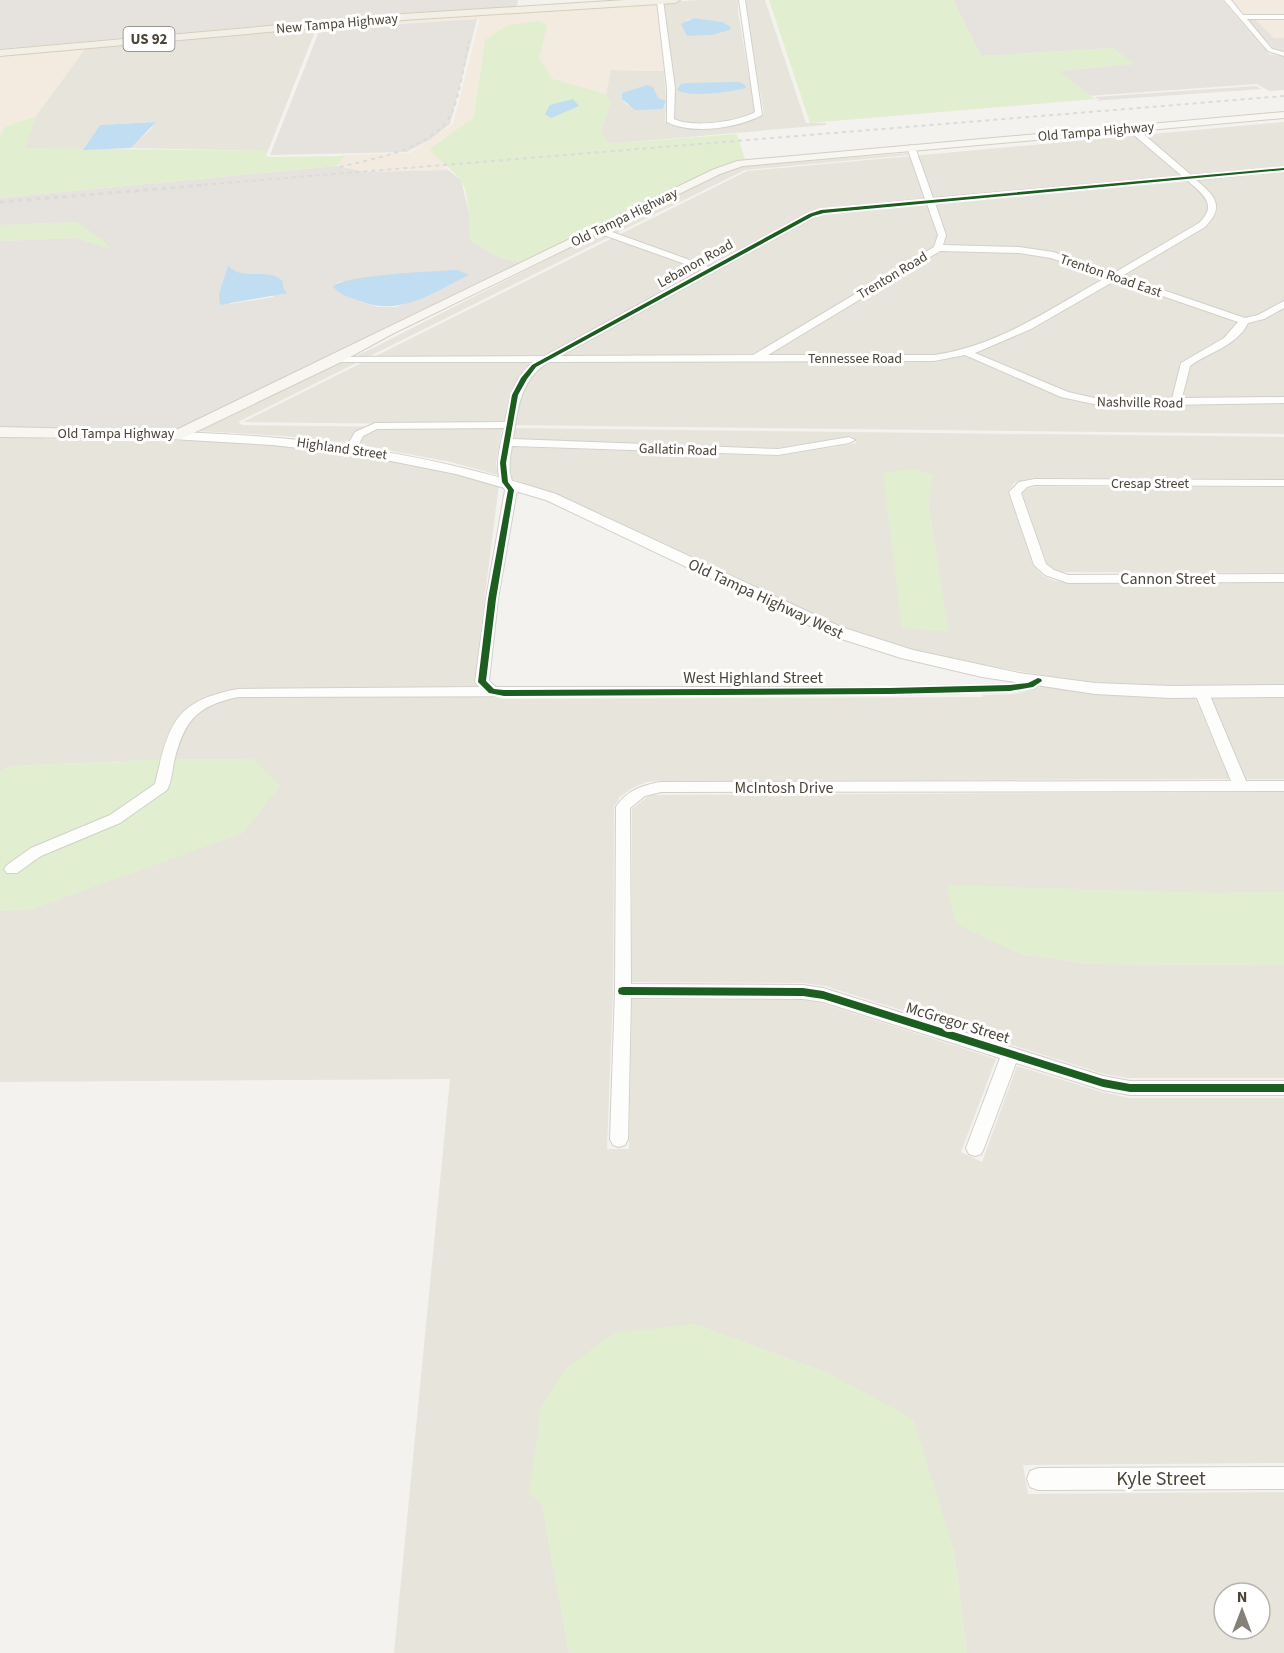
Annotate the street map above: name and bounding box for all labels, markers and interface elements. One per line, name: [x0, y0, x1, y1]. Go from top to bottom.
street label: New Tampa Highway: [275, 9, 399, 39]
road number: US 92: [124, 27, 174, 51]
street label: Old Tampa Highway: [1037, 117, 1156, 147]
street label: Old Tampa Highway: [568, 183, 682, 252]
street label: Lebanon Road: [654, 235, 737, 293]
street label: Trenton Road: [854, 247, 931, 305]
street label: Trenton Road East: [1057, 249, 1164, 303]
street label: Tennessee Road: [808, 349, 902, 369]
street label: Nashville Road: [1097, 392, 1183, 414]
street label: Old Tampa Highway: [58, 424, 175, 444]
street label: Highland Street: [295, 433, 389, 465]
street label: Gallatin Road: [638, 439, 717, 461]
street label: Cresap Street: [1111, 474, 1189, 494]
street label: Old Tampa Highway West: [684, 553, 847, 645]
street label: Cannon Street: [1120, 568, 1216, 590]
street label: West Highland Street: [683, 667, 823, 689]
street label: McIntosh Drive: [735, 777, 834, 799]
street label: McGregor Street: [903, 997, 1013, 1049]
street label: Kyle Street: [1116, 1465, 1206, 1493]
north arrow: [1212, 1581, 1272, 1641]
text: N: [1237, 1586, 1247, 1608]

